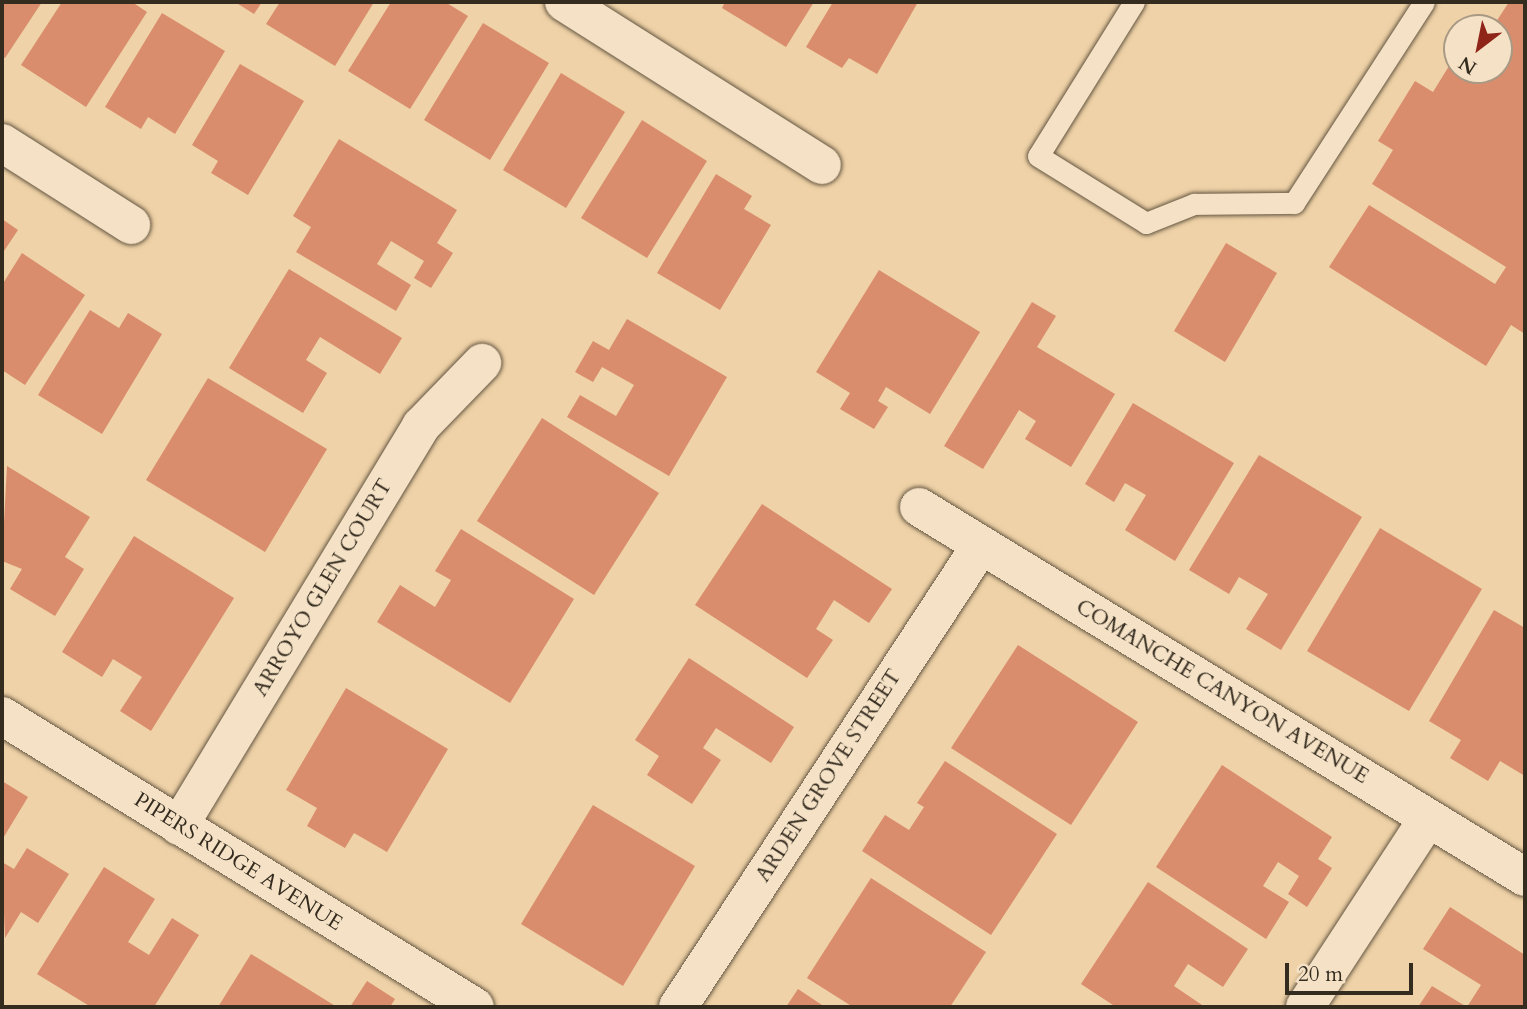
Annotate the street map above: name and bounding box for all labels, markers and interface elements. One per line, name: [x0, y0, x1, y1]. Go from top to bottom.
north arrow: [1443, 14, 1513, 84]
text: N: [1454, 50, 1482, 81]
street label: ARROYO GLEN COURT: [248, 475, 398, 701]
street label: COMANCHE CANYON AVENUE: [1071, 594, 1373, 790]
street label: ARDEN GROVE STREET: [751, 665, 907, 887]
street label: PIPERS RIDGE AVENUE: [129, 787, 347, 937]
scale bar: [1289, 950, 1417, 994]
text: 20 m: [1298, 960, 1343, 989]

